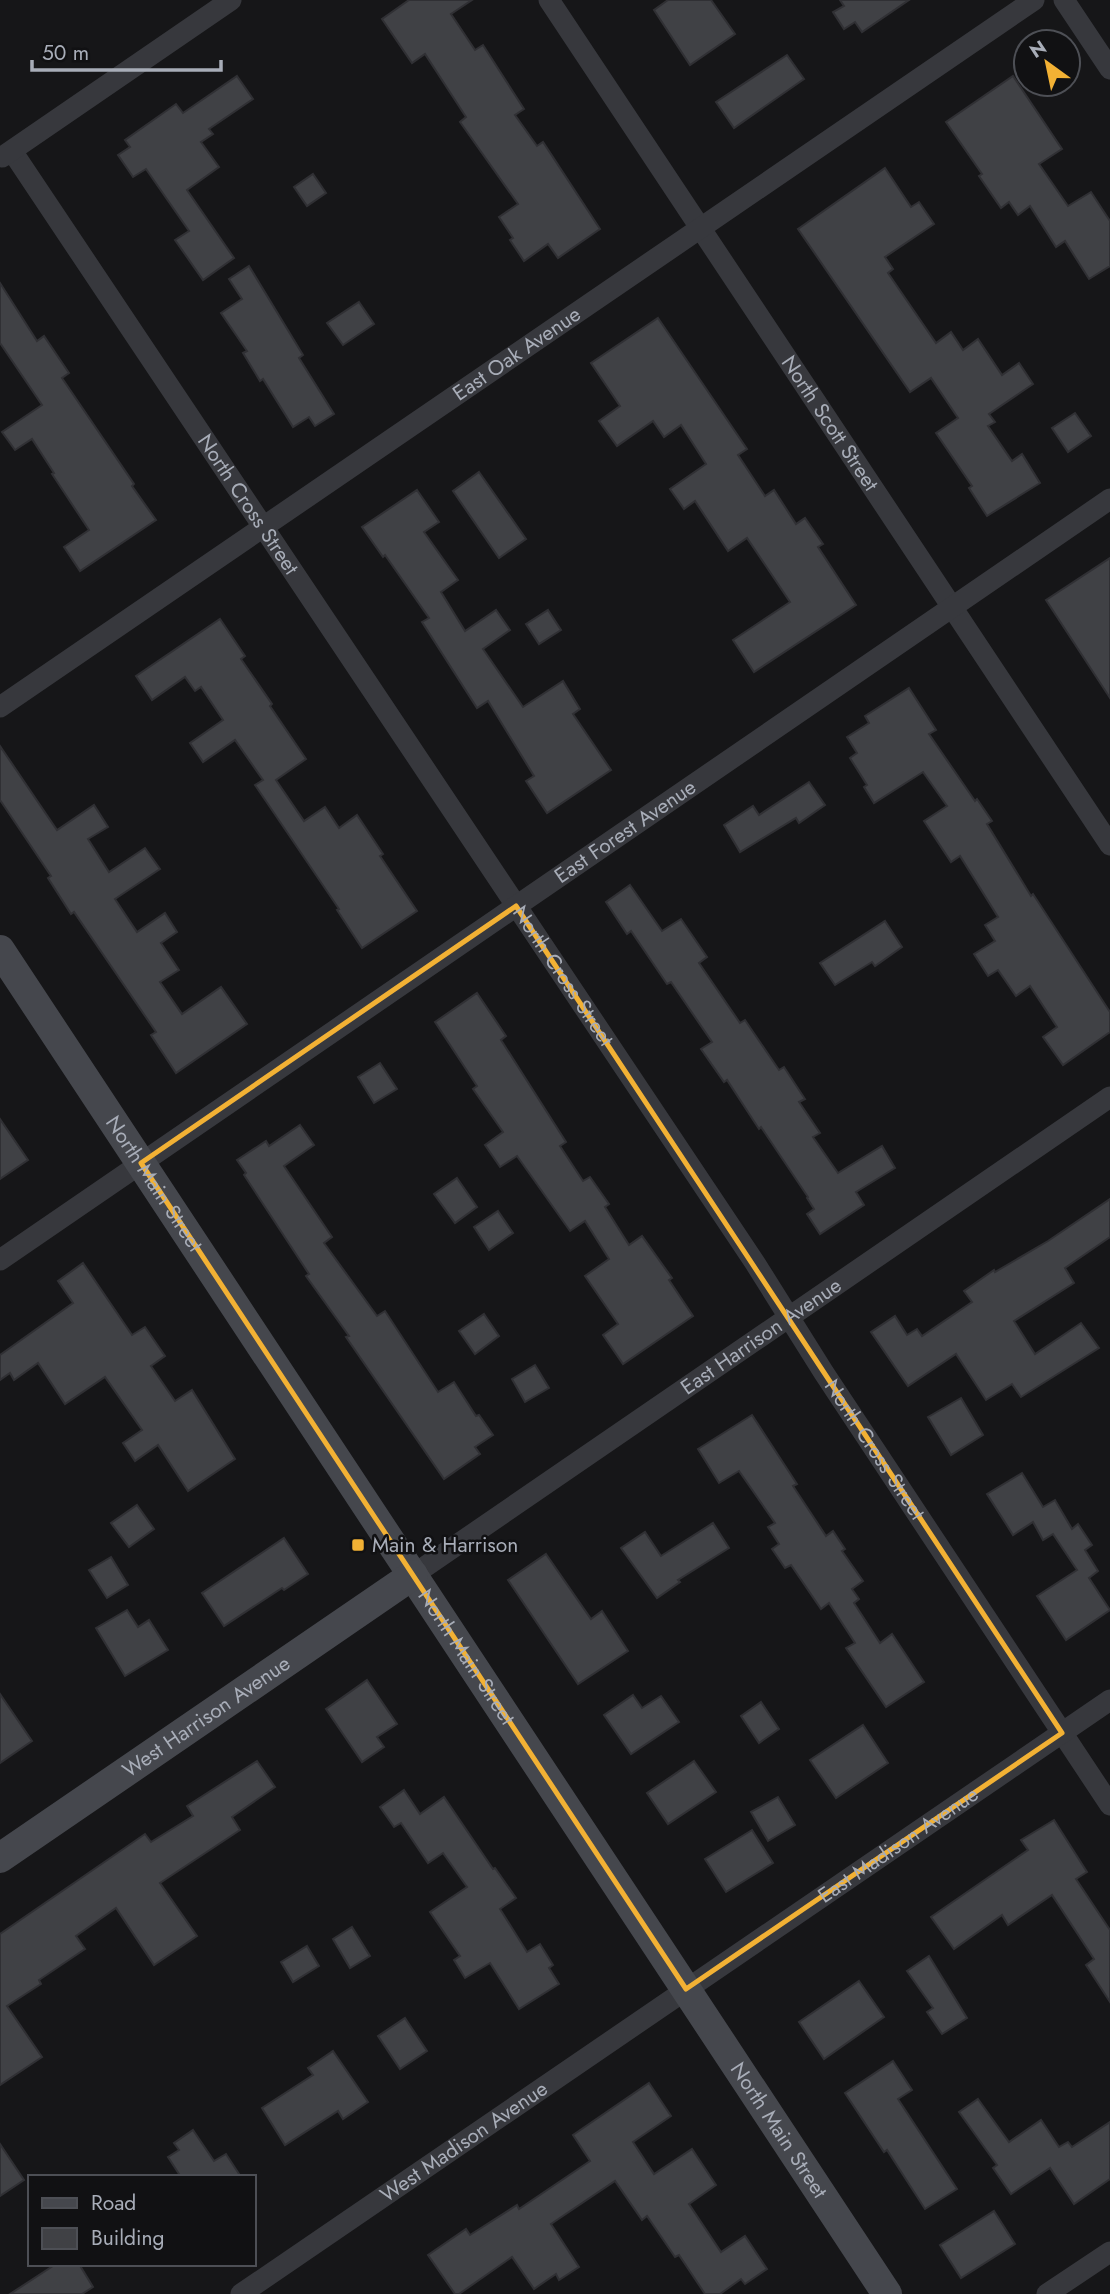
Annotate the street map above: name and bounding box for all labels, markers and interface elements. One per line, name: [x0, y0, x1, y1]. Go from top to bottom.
scale bar: [32, 28, 220, 72]
north arrow: [1012, 28, 1082, 98]
text: N: [1024, 34, 1052, 65]
text: 50 m: [42, 38, 89, 68]
street label: East Oak Avenue: [447, 299, 587, 408]
street label: North Scott Street: [774, 350, 886, 497]
street label: North Cross Street: [190, 428, 306, 581]
street label: East Forest Avenue: [548, 772, 702, 891]
street label: North Cross Street: [505, 900, 621, 1052]
street label: North Main Street: [98, 1110, 210, 1258]
street label: East Harrison Avenue: [675, 1270, 848, 1402]
street label: North Cross Street: [817, 1373, 932, 1526]
place label: Main & Harrison: [372, 1530, 518, 1560]
marker: Main & Harrison: [350, 1537, 366, 1553]
street label: North Main Street: [411, 1583, 522, 1731]
street label: West Harrison Avenue: [116, 1648, 296, 1785]
street label: East Madison Avenue: [812, 1779, 985, 1910]
street label: North Main Street: [723, 2056, 835, 2204]
street label: West Madison Avenue: [374, 2074, 554, 2210]
legend: [28, 2175, 256, 2266]
text: Road: [91, 2188, 136, 2218]
text: Building: [91, 2223, 164, 2253]

